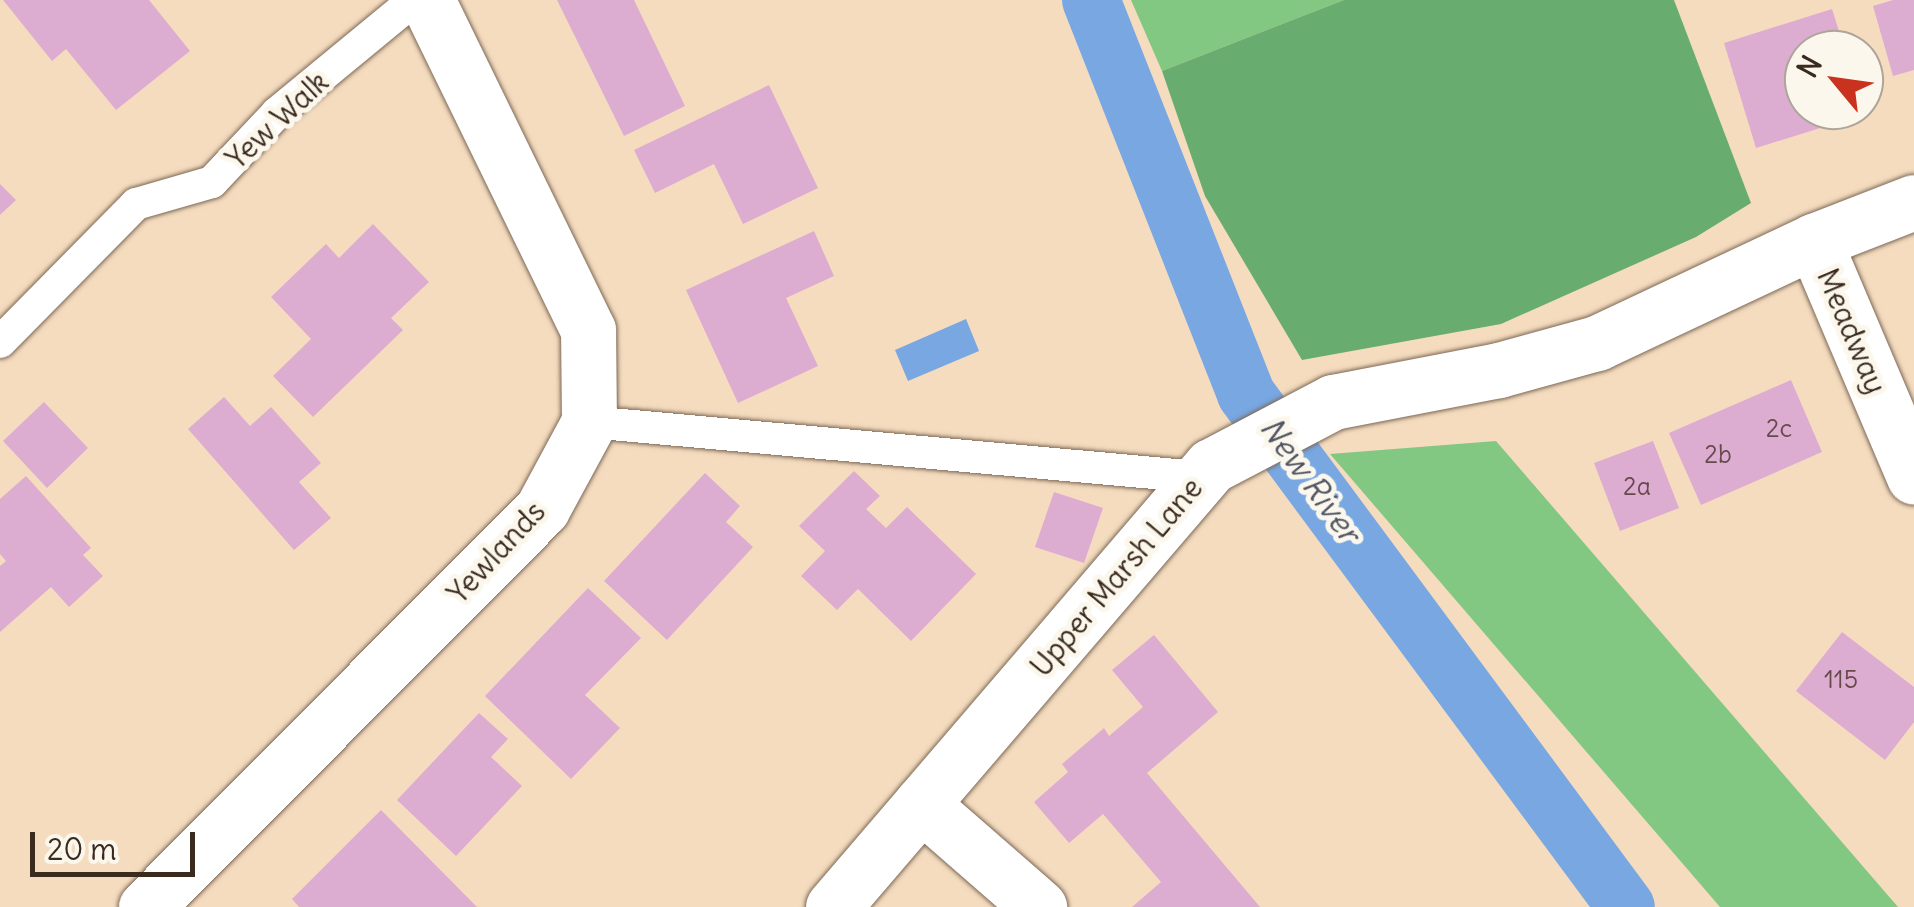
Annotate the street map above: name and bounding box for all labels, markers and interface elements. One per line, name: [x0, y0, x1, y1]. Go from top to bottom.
north arrow: [1784, 30, 1884, 130]
text: N: [1789, 49, 1830, 84]
street label: Yew Walk: [218, 64, 336, 176]
street label: Meadway: [1810, 263, 1894, 399]
water label: New River: [1252, 410, 1368, 550]
house number: 2c: [1766, 413, 1792, 443]
house number: 2b: [1704, 439, 1732, 469]
street label: Upper Marsh Lane: [1022, 470, 1210, 684]
house number: 2a: [1623, 471, 1651, 501]
street label: Yewlands: [440, 493, 552, 611]
house number: 115: [1824, 664, 1858, 694]
scale bar: [35, 812, 200, 874]
text: 20 m: [47, 830, 117, 868]

